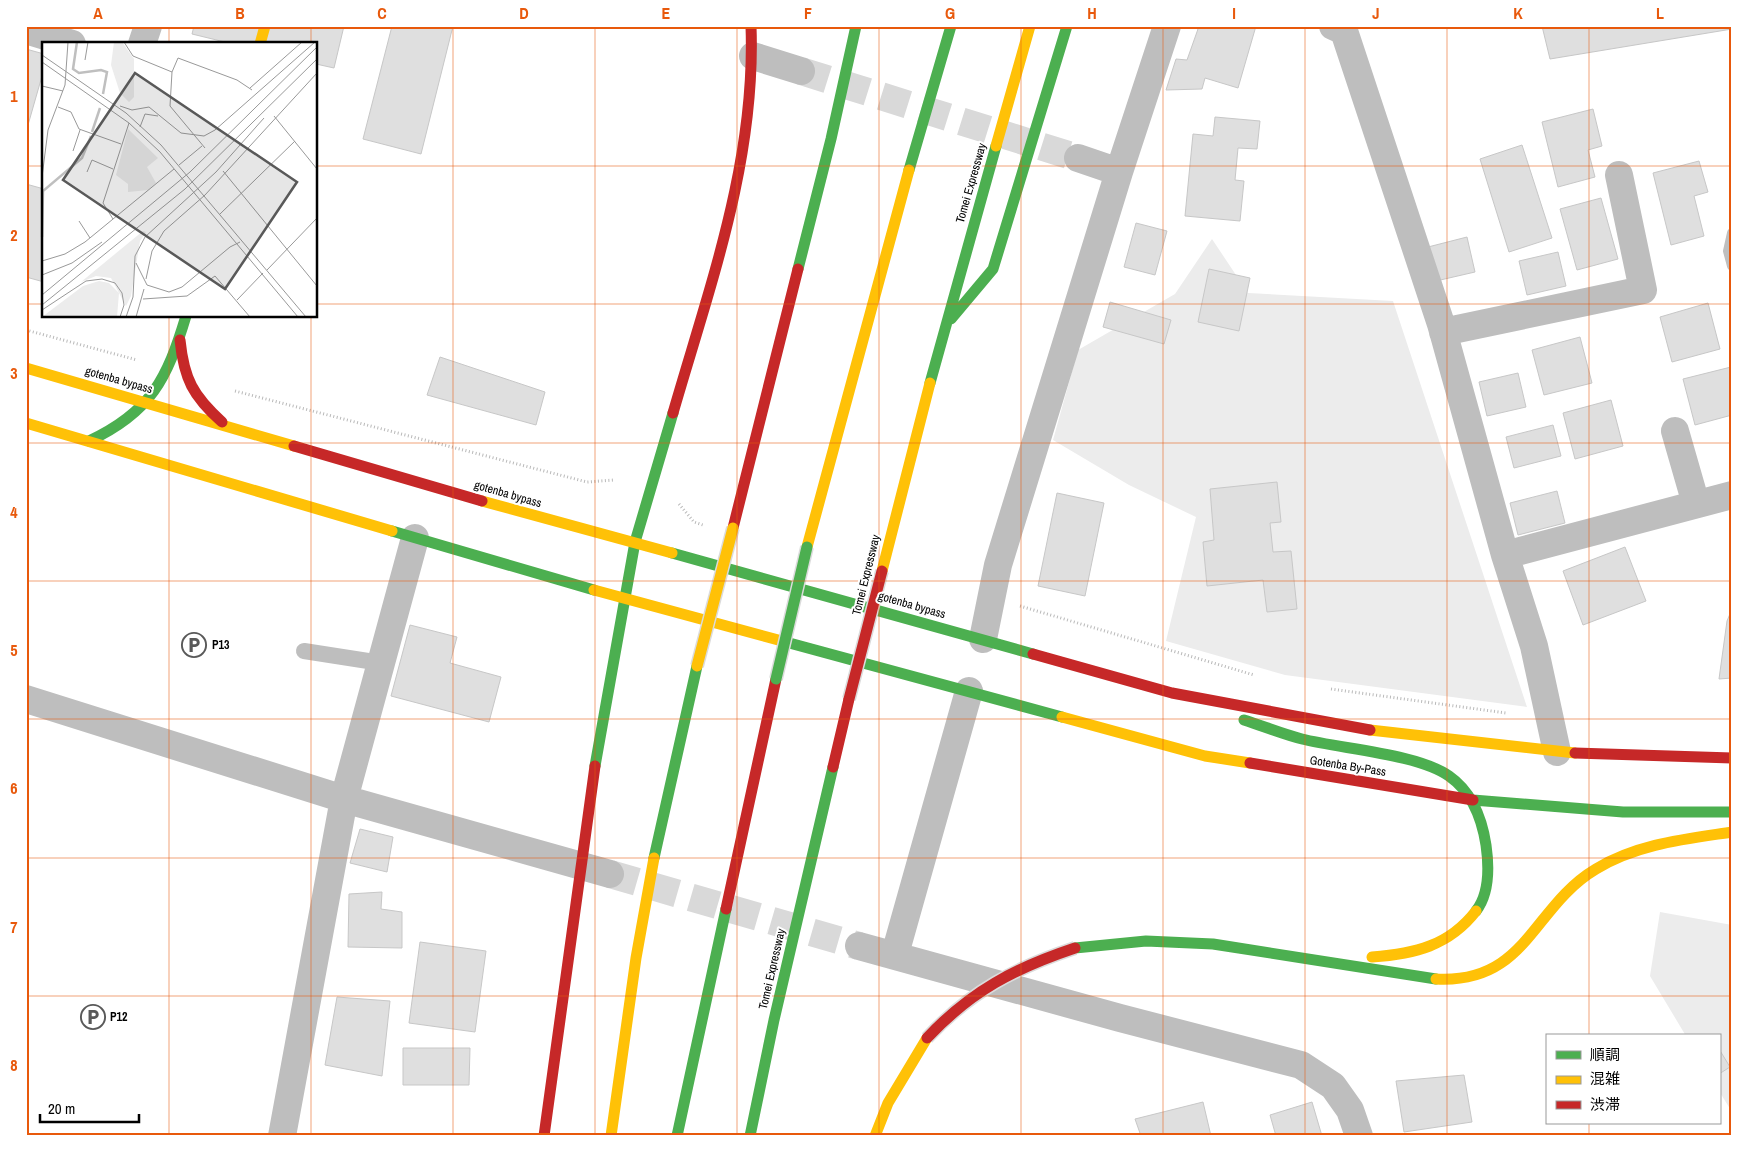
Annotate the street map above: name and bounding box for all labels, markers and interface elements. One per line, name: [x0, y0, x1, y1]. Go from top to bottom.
text: A: [93, 2, 103, 24]
text: B: [235, 2, 245, 24]
text: C: [377, 2, 387, 24]
text: D: [519, 2, 529, 24]
text: E: [662, 2, 671, 24]
text: F: [804, 2, 812, 24]
text: G: [945, 2, 955, 24]
text: H: [1087, 2, 1097, 24]
text: I: [1232, 2, 1236, 24]
text: J: [1372, 2, 1380, 24]
text: K: [1513, 2, 1523, 24]
text: L: [1656, 2, 1664, 24]
inset map: [42, 42, 318, 318]
text: 1: [10, 85, 18, 107]
street label: Tomei Expressway: [952, 141, 990, 225]
text: 2: [10, 224, 18, 246]
text: 3: [10, 362, 18, 384]
street label: gotenba bypass: [83, 363, 155, 397]
street label: gotenba bypass: [472, 477, 544, 511]
text: 4: [10, 501, 18, 523]
street label: Tomei Expressway: [848, 533, 884, 617]
street label: gotenba bypass: [876, 588, 948, 622]
parking icon: P13: [181, 632, 207, 658]
place label: P13: [212, 637, 230, 653]
text: 5: [10, 639, 18, 661]
street label: Gotenba By-Pass: [1309, 752, 1387, 780]
text: 6: [10, 777, 18, 799]
text: 7: [10, 916, 18, 938]
street label: Tomei Expressway: [755, 927, 789, 1011]
parking icon: P12: [80, 1004, 106, 1030]
place label: P12: [110, 1009, 128, 1025]
legend: [1546, 1034, 1720, 1124]
text: 順調: [1590, 1044, 1620, 1065]
text: 8: [10, 1054, 18, 1076]
text: 混雑: [1590, 1068, 1620, 1089]
scale bar: [40, 1092, 139, 1124]
text: 渋滞: [1590, 1094, 1620, 1115]
text: 20 m: [48, 1098, 75, 1119]

